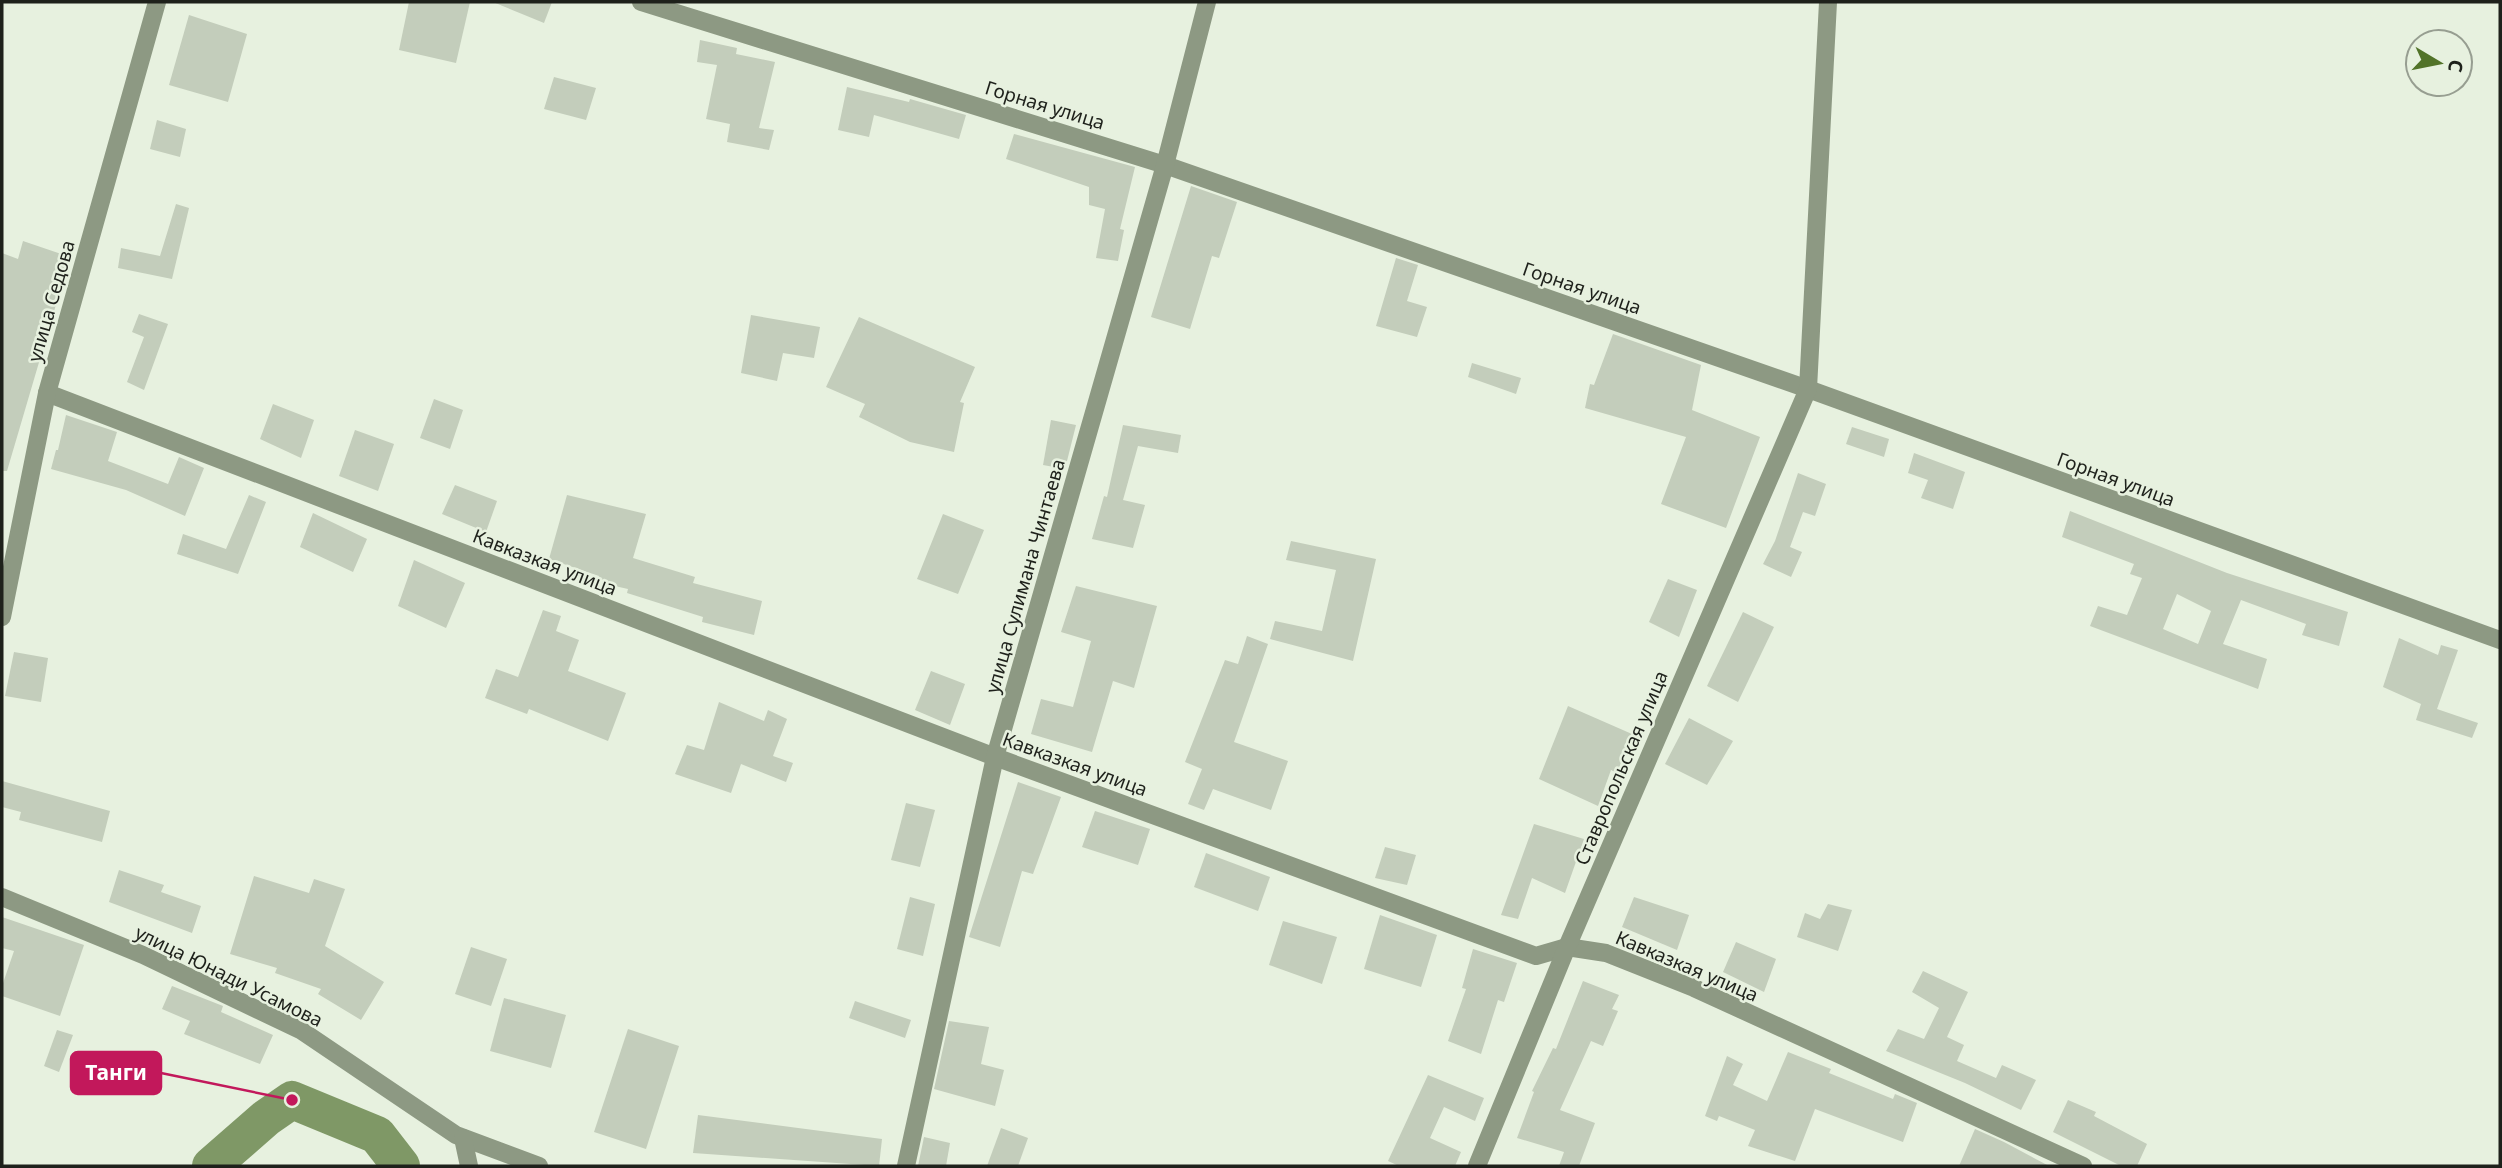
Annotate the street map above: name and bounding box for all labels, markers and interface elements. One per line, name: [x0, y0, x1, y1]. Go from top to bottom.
north arrow: [2404, 28, 2474, 98]
text: С: [2442, 58, 2470, 74]
street label: Горная улица: [982, 74, 1108, 136]
street label: улица Седова: [21, 237, 81, 365]
street label: Горная улица: [1519, 256, 1645, 320]
street label: Горная улица: [2053, 446, 2179, 512]
street label: улица Сулимана Чинтаева: [979, 456, 1071, 696]
street label: Кавказкая улица: [469, 523, 621, 601]
street label: Ставропольская улица: [1568, 667, 1674, 869]
street label: Кавказкая улица: [999, 726, 1151, 802]
street label: улица Юнади Усамова: [131, 919, 327, 1033]
street label: Кавказкая улица: [1612, 924, 1762, 1008]
callout: Танги: [71, 1052, 161, 1094]
text: Танги: [85, 1058, 147, 1086]

